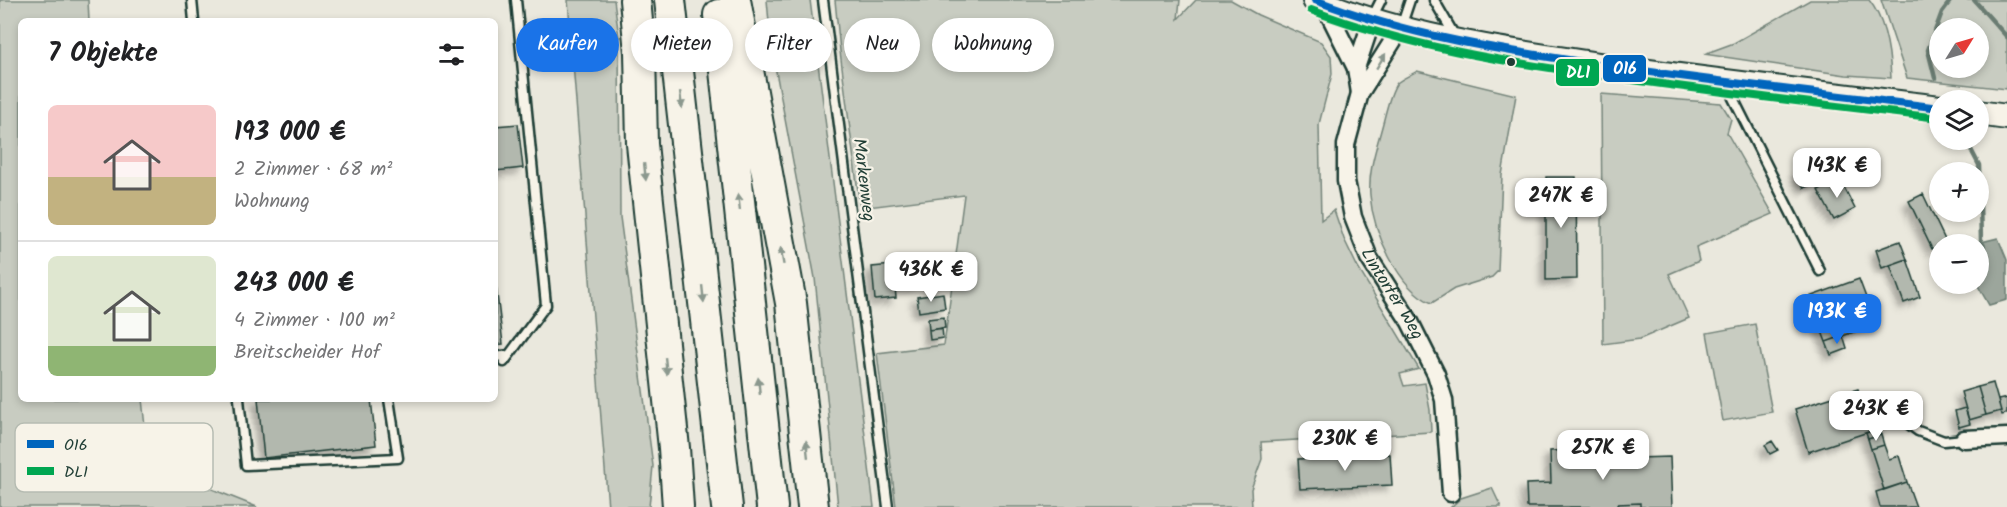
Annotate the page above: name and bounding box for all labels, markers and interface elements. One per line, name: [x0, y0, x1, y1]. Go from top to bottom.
chip: Kaufen: [516, 18, 619, 72]
chip: Mieten: [631, 18, 733, 72]
chip: Filter: [745, 18, 832, 72]
chip: Neu: [844, 18, 920, 72]
chip: Wohnung: [932, 18, 1054, 72]
north arrow: [1929, 18, 1989, 78]
map controls: [1929, 18, 1989, 294]
text: 7 Objekte: [48, 33, 158, 75]
icon: filters: [435, 38, 468, 71]
one-way arrow: [1375, 53, 1387, 69]
line badge: O16: [1602, 54, 1647, 83]
unlabelled marker: [1505, 56, 1517, 68]
text: O16: [1613, 57, 1637, 82]
line badge: DL1: [1555, 58, 1600, 87]
text: DL1: [1566, 61, 1590, 86]
one-way arrow: [677, 90, 686, 109]
button: layers: [1929, 90, 1989, 150]
text: 193 000 €: [234, 112, 346, 154]
icon: home: [96, 129, 168, 201]
street label: Markenweg: [844, 137, 882, 223]
pin: 143K €: [1788, 148, 1886, 199]
text: 143K €: [1807, 151, 1867, 183]
text: 2 Zimmer · 68 m²: [234, 154, 392, 186]
button: +: [1929, 162, 1989, 222]
one-way arrow: [641, 163, 650, 182]
pin: 247K €: [1512, 178, 1610, 229]
text: 247K €: [1529, 181, 1593, 213]
text: Wohnung: [234, 186, 310, 218]
one-way arrow: [734, 192, 744, 211]
button: −: [1929, 234, 1989, 294]
street label: Lintorfer Weg: [1352, 244, 1431, 345]
one-way arrow: [777, 246, 786, 265]
pin: 436K €: [882, 252, 980, 303]
text: 436K €: [898, 255, 964, 287]
text: 243 000 €: [234, 263, 354, 305]
icon: home: [96, 280, 168, 352]
one-way arrow: [698, 284, 708, 303]
pin: 193K €: [1788, 294, 1886, 345]
text: 193K €: [1807, 297, 1867, 329]
text: 4 Zimmer · 100 m²: [234, 305, 395, 337]
text: Breitscheider Hof: [234, 337, 380, 369]
one-way arrow: [661, 357, 671, 376]
one-way arrow: [754, 377, 764, 396]
pin: 243K €: [1827, 391, 1925, 442]
text: 243K €: [1843, 394, 1909, 426]
pin: 230K €: [1296, 421, 1394, 472]
legend: [15, 423, 213, 492]
text: 230K €: [1312, 424, 1378, 456]
pin: 257K €: [1554, 430, 1652, 481]
text: O16: [64, 433, 88, 458]
text: 257K €: [1571, 433, 1635, 465]
one-way arrow: [802, 439, 812, 458]
text: DL1: [64, 460, 88, 485]

